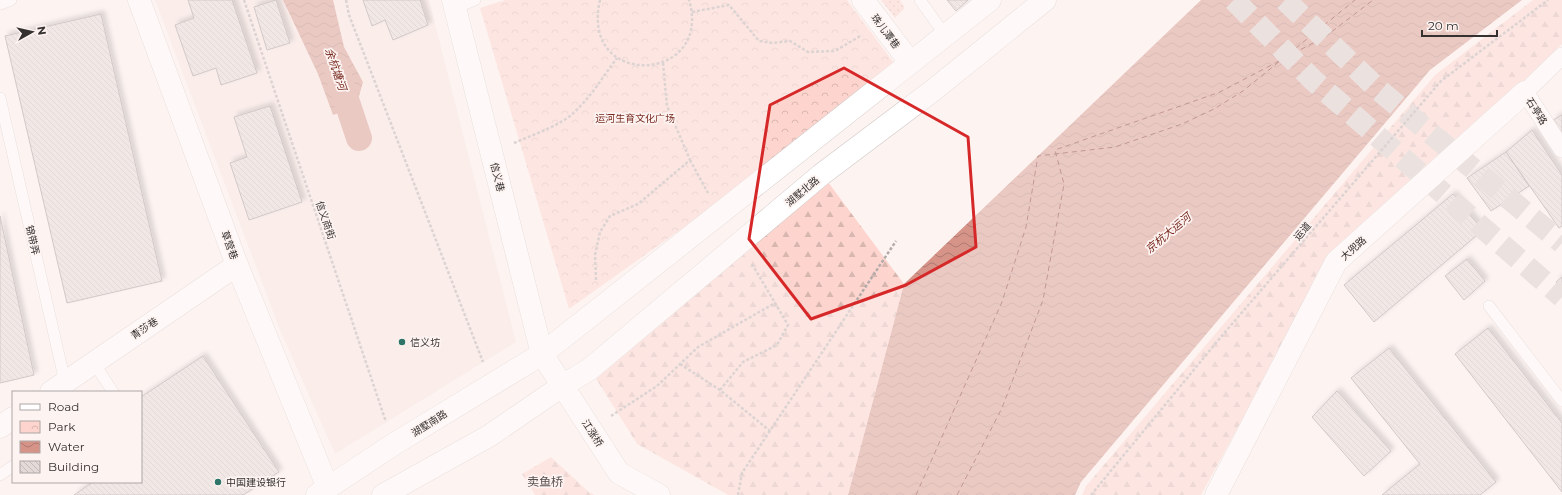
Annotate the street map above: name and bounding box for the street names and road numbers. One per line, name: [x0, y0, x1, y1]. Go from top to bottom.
street label: 珠儿潭巷: [868, 11, 903, 51]
street label: 石亭路: [1523, 95, 1550, 127]
street label: 信义巷: [488, 161, 507, 193]
street label: 湖墅北路: [783, 174, 822, 209]
street label: 信义商街: [313, 199, 338, 241]
street label: 运道: [1291, 220, 1314, 243]
street label: 锦带弄: [23, 224, 42, 256]
street label: 草营巷: [218, 229, 241, 261]
street label: 大兜路: [1338, 234, 1369, 263]
street label: 青莎巷: [128, 315, 160, 342]
street label: 湖墅南路: [409, 407, 450, 440]
street label: 江涨桥: [579, 417, 606, 449]

